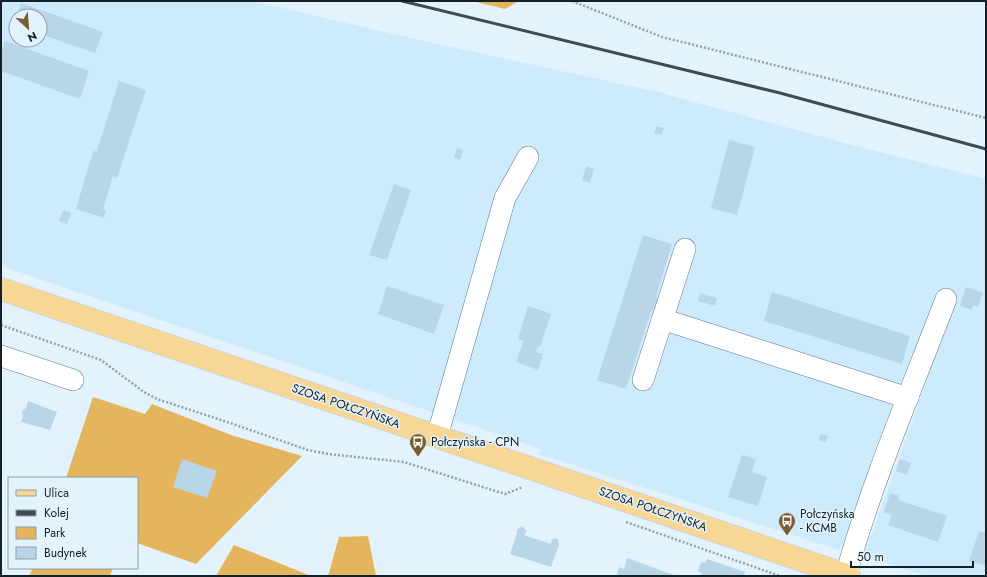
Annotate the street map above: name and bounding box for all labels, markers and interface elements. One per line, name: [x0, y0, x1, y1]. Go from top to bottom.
north arrow: [8, 8, 48, 48]
text: N: [25, 28, 40, 46]
street label: SZOSA POŁCZYŃSKA: [289, 379, 403, 433]
bus stop icon: Połczyńska - CPN: [408, 432, 428, 457]
place label: Połczyńska - CPN: [431, 433, 519, 451]
legend: [8, 477, 138, 569]
street label: SZOSA POŁCZYŃSKA: [596, 482, 710, 536]
text: Ulica: [44, 484, 69, 502]
text: Kolej: [44, 504, 69, 522]
place label: Połczyńska - KCMB: [800, 505, 855, 537]
bus stop icon: Połczyńska - KCMB: [777, 511, 797, 536]
text: Park: [44, 524, 66, 542]
scale bar: [851, 543, 973, 569]
text: Budynek: [44, 544, 88, 562]
text: 50 m: [857, 548, 884, 566]

